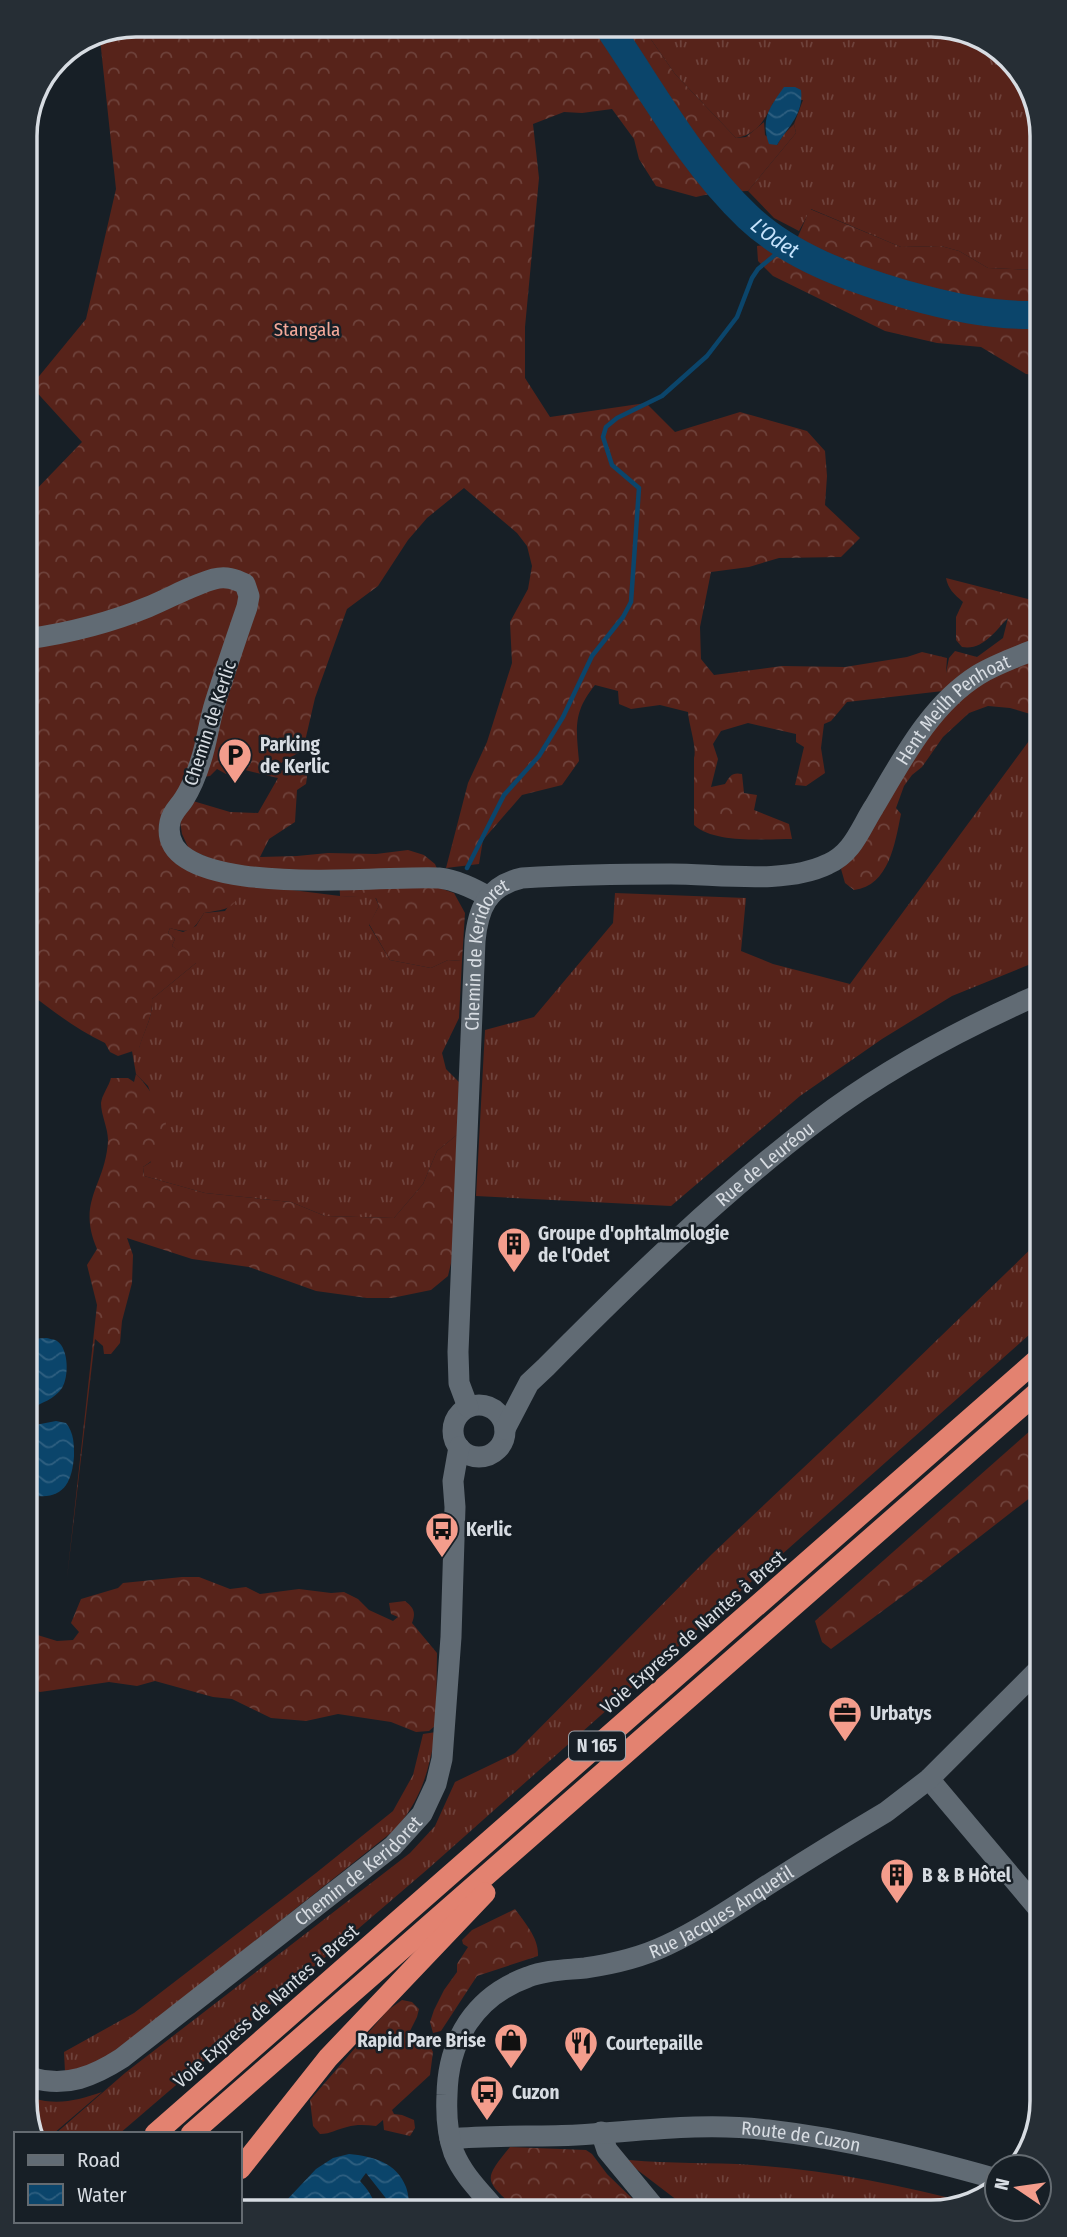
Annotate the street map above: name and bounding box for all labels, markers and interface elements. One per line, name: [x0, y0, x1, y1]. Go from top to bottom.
water label: L'Odet: [745, 213, 804, 264]
park label: Stangala: [274, 318, 340, 341]
street label: Hent Meilh Penhoat: [890, 649, 1014, 769]
street label: Chemin de Kerlic: [179, 657, 241, 789]
place label: Parking de Kerlic: [260, 733, 330, 778]
parking icon: Parking de Kerlic: [216, 736, 254, 785]
street label: Chemin de Keridoret: [460, 873, 513, 1031]
street label: Rue de Leuréou: [711, 1116, 818, 1211]
place label: Groupe d'ophtalmologie de l'Odet: [538, 1222, 730, 1267]
building icon: Groupe d'ophtalmologie de l'Odet: [495, 1225, 533, 1274]
bus stop icon: Kerlic: [423, 1510, 461, 1559]
place label: Kerlic: [466, 1518, 512, 1541]
street label: Voie Express de Nantes à Brest: [596, 1545, 791, 1719]
office icon: Urbatys: [826, 1694, 864, 1743]
place label: Urbatys: [870, 1702, 932, 1725]
road number: N 165: [569, 1731, 625, 1760]
street label: Chemin de Keridoret: [290, 1810, 427, 1930]
building icon: B & B Hôtel: [878, 1856, 916, 1905]
street label: Rue Jacques Anquetil: [645, 1860, 797, 1963]
place label: B & B Hôtel: [922, 1864, 1012, 1887]
street label: Voie Express de Nantes à Brest: [169, 1919, 364, 2093]
shop icon: Rapid Pare Brise: [492, 2021, 530, 2070]
restaurant icon: Courtepaille: [562, 2024, 600, 2073]
place label: Rapid Pare Brise: [357, 2029, 486, 2052]
place label: Courtepaille: [606, 2032, 703, 2055]
bus stop icon: Cuzon: [468, 2073, 506, 2122]
place label: Cuzon: [512, 2081, 559, 2104]
street label: Route de Cuzon: [741, 2116, 863, 2156]
legend: [14, 2132, 242, 2223]
text: Road: [77, 2147, 121, 2173]
north arrow: [983, 2153, 1053, 2223]
text: N: [989, 2176, 1014, 2192]
text: Water: [77, 2182, 127, 2208]

